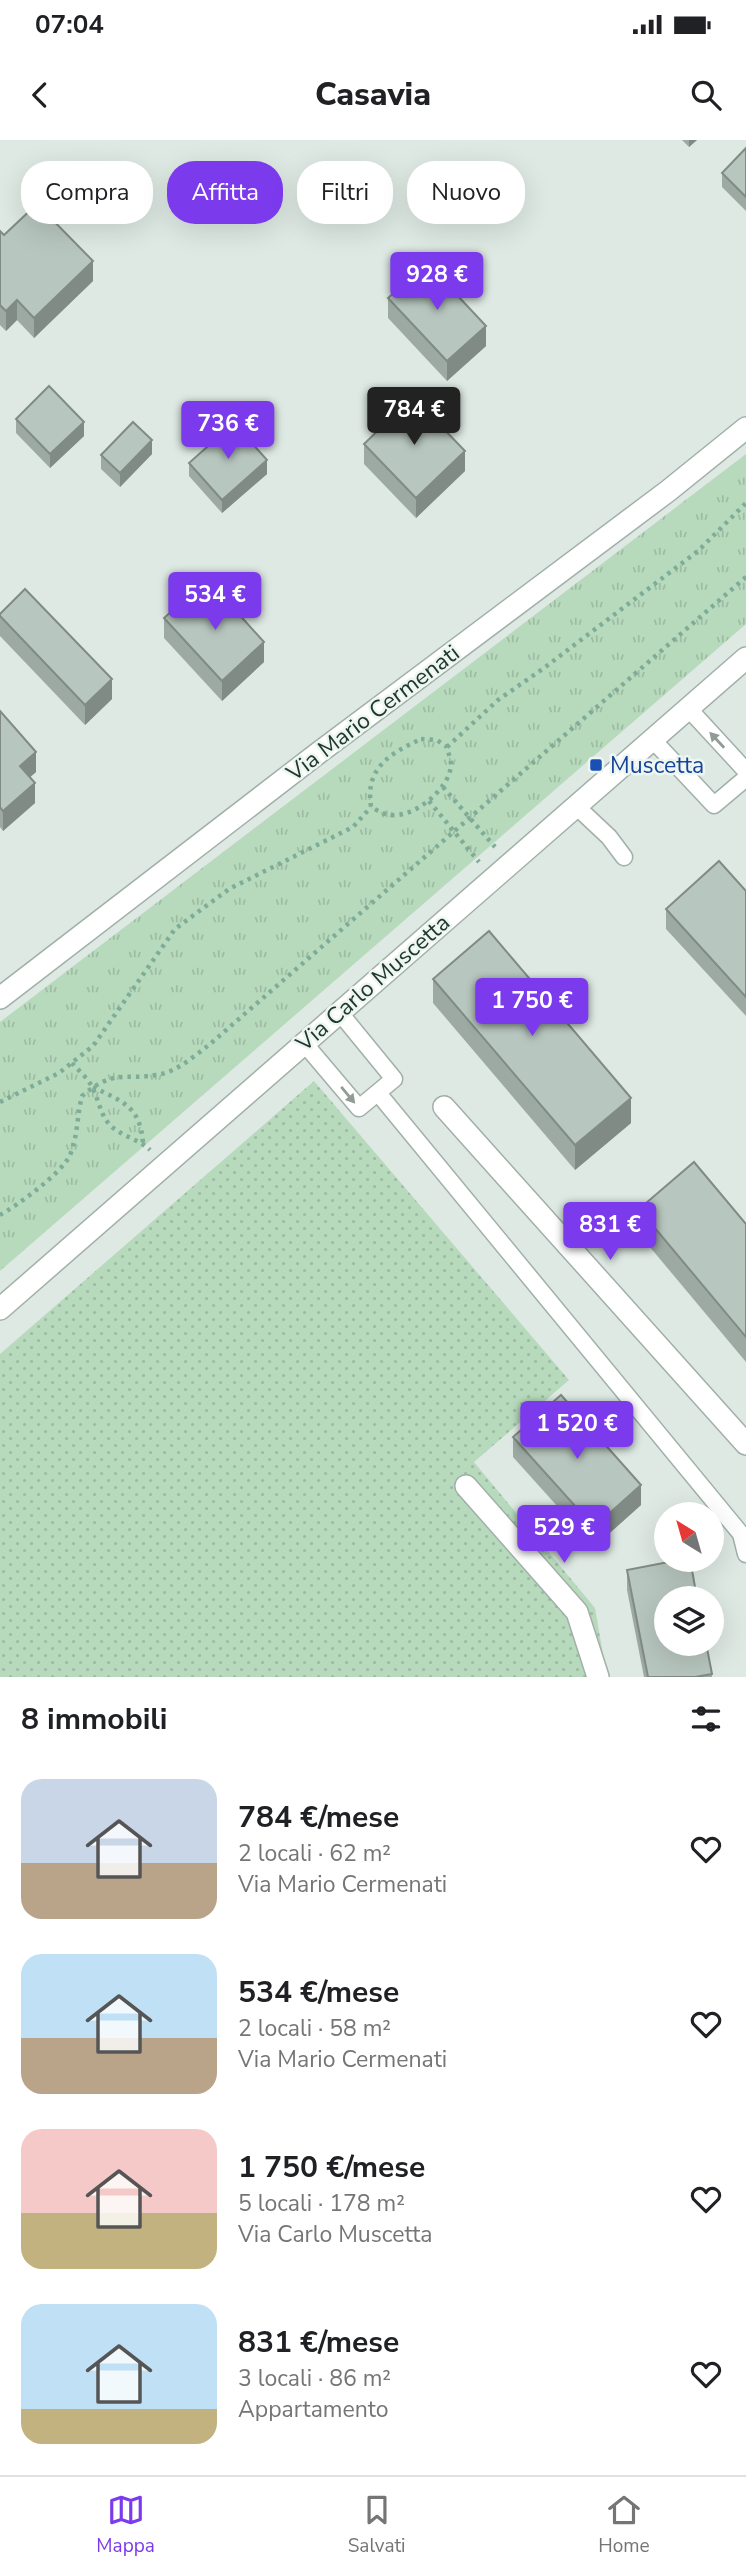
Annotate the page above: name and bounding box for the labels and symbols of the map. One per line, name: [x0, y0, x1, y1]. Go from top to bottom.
pin: 928 €: [388, 253, 486, 312]
pin: 784 €: [365, 387, 463, 447]
pin: 736 €: [179, 402, 277, 461]
pin: 534 €: [166, 573, 264, 632]
street label: Via Mario Cermenati: [279, 638, 466, 789]
one-way arrow: [709, 731, 725, 749]
place label: Muscetta: [610, 750, 704, 781]
marker: Muscetta: [588, 757, 604, 773]
street label: Via Carlo Muscetta: [289, 908, 457, 1059]
pin: 1 750 €: [467, 978, 597, 1038]
one-way arrow: [341, 1086, 356, 1104]
pin: 831 €: [561, 1202, 659, 1262]
pin: 1 520 €: [512, 1402, 642, 1461]
north arrow: [654, 1502, 724, 1572]
pin: 529 €: [515, 1506, 613, 1565]

